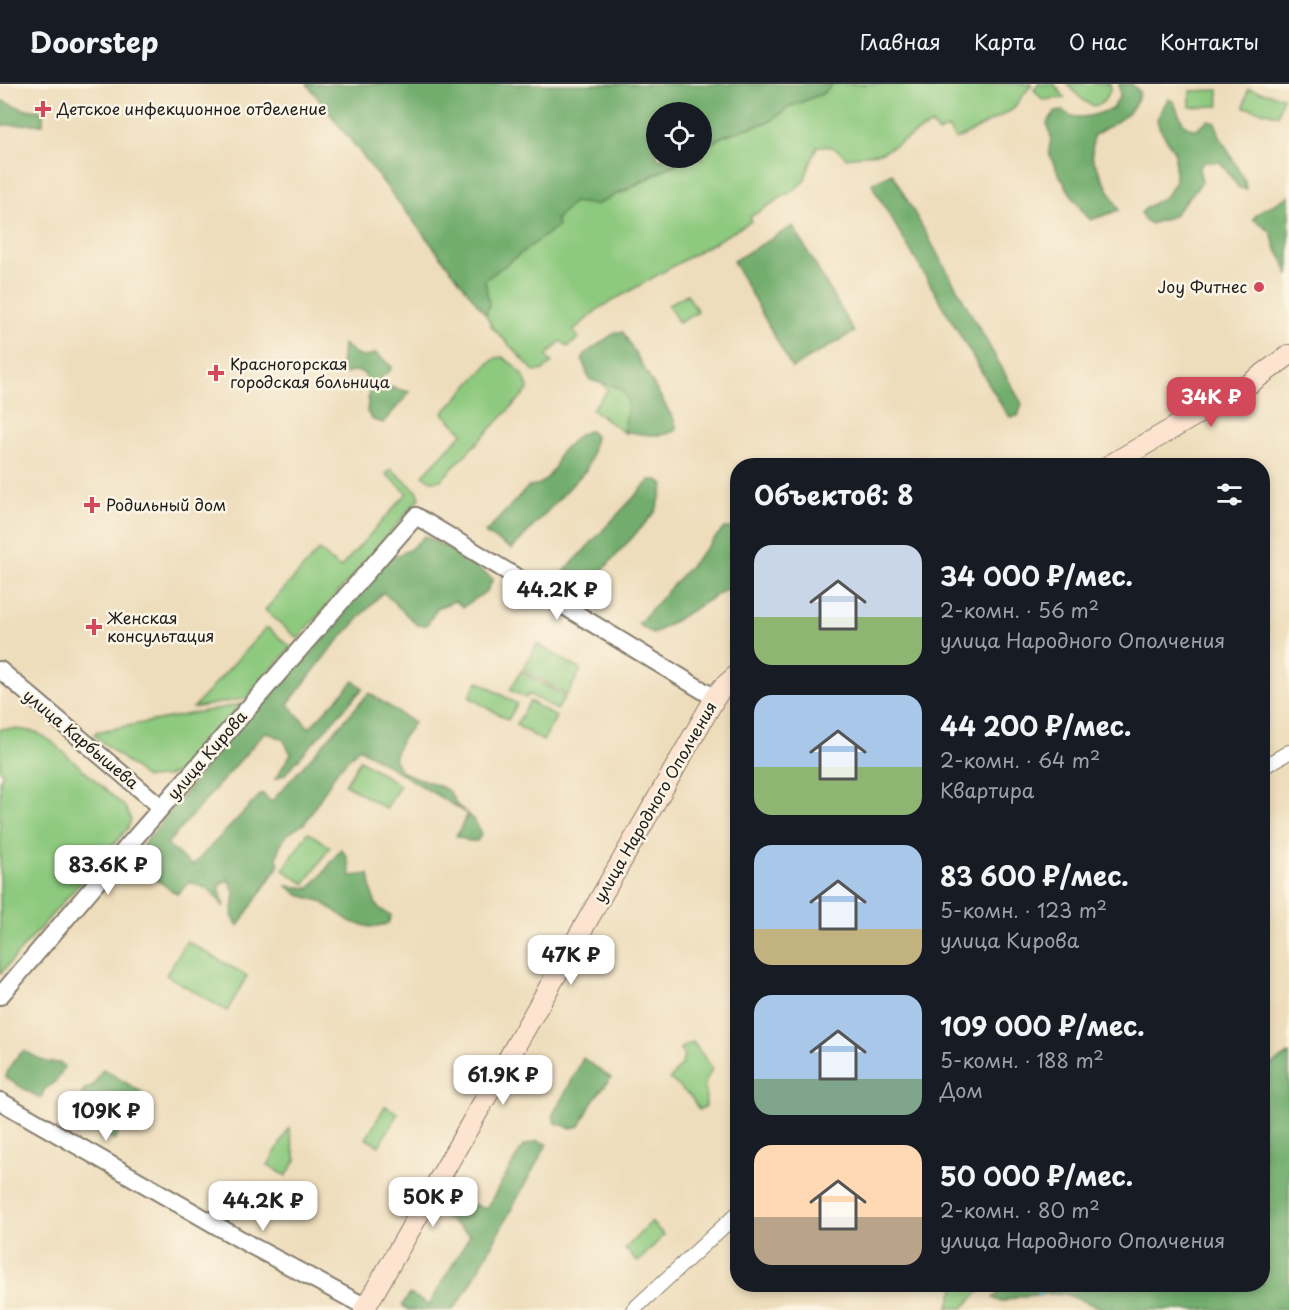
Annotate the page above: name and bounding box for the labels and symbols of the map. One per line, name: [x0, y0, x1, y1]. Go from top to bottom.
place label: Детское инфекционное отделение: [56, 96, 326, 120]
marker: Детское инфекционное отделение: [34, 100, 52, 118]
place label: Joy Фитнес: [1157, 274, 1247, 298]
marker: Joy Фитнес: [1252, 280, 1266, 294]
place label: Красногорская городская больница: [230, 351, 390, 393]
marker: Красногорская городская больница: [207, 364, 225, 382]
pin: 34K ₽: [1169, 377, 1253, 428]
place label: Родильный дом: [106, 492, 226, 516]
marker: Родильный дом: [83, 496, 101, 514]
pin: 44.2K ₽: [502, 570, 612, 621]
place label: Женская консультация: [107, 605, 214, 647]
marker: Женская консультация: [85, 618, 103, 636]
street label: улица Карбышева: [19, 683, 145, 794]
street label: улица Народного Ополчения: [587, 697, 722, 906]
street label: улица Кирова: [161, 704, 252, 804]
pin: 83.6K ₽: [53, 845, 163, 896]
pin: 47K ₽: [529, 935, 613, 986]
pin: 61.9K ₽: [448, 1055, 558, 1106]
pin: 109K ₽: [57, 1091, 155, 1142]
pin: 50K ₽: [391, 1177, 475, 1228]
pin: 44.2K ₽: [208, 1181, 318, 1232]

